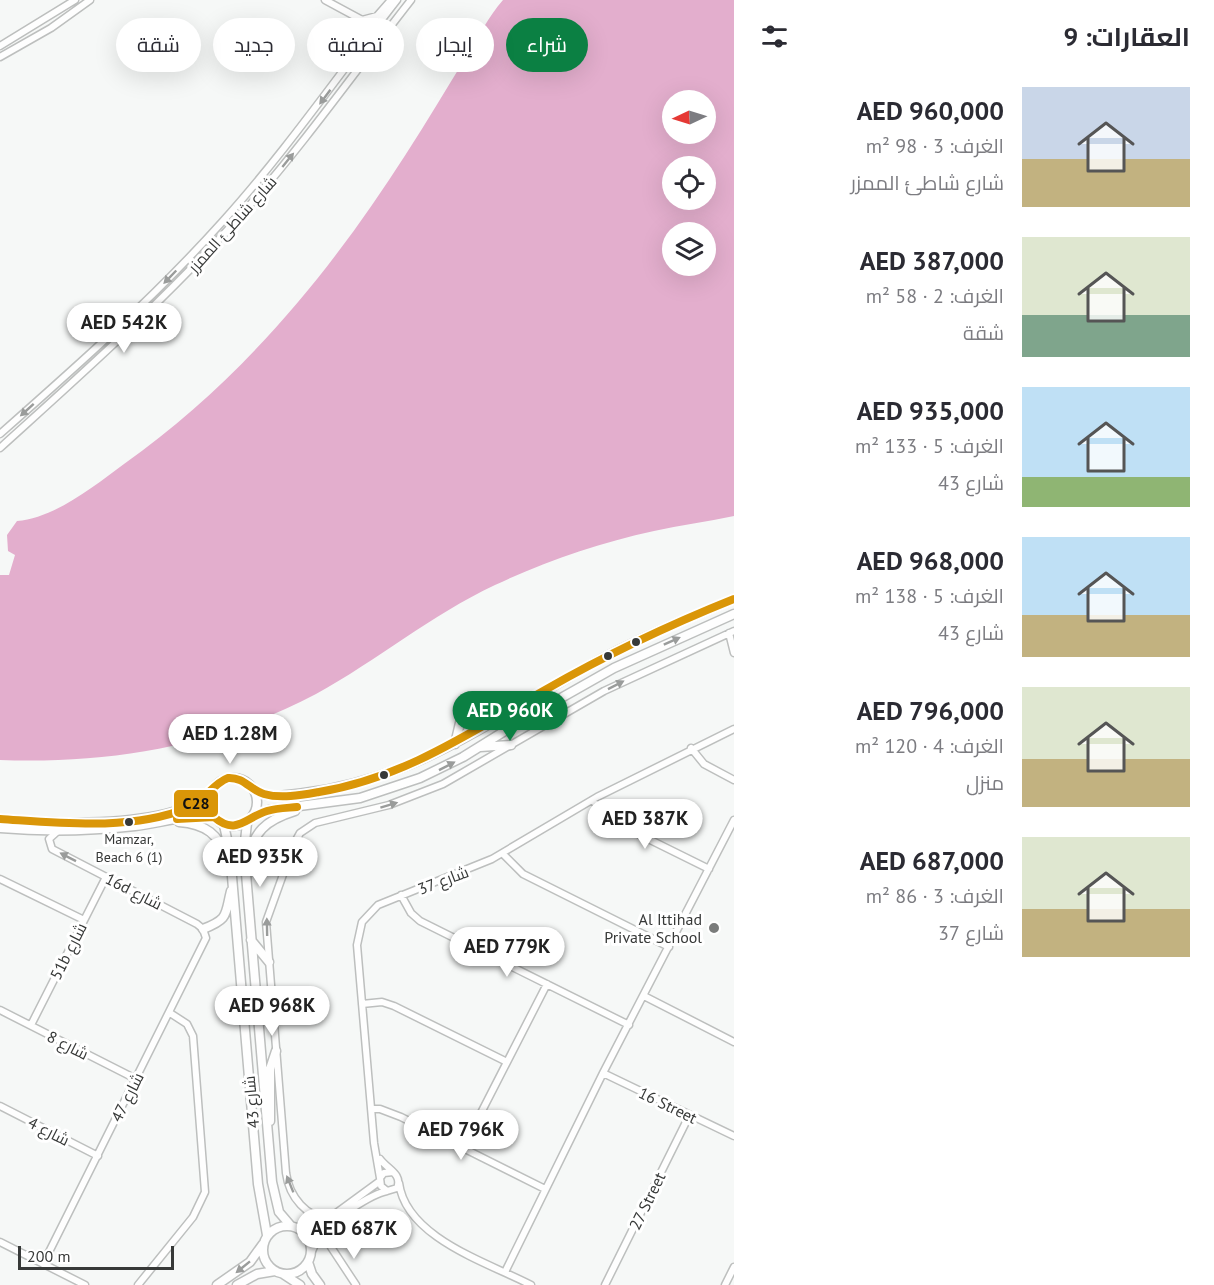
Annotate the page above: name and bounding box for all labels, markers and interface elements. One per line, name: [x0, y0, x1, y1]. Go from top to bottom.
chip: شقة: [116, 18, 201, 72]
chip: جديد: [213, 18, 295, 72]
chip: تصفية: [307, 18, 404, 72]
chip: إيجار: [416, 18, 494, 72]
chip: شراء: [506, 18, 588, 72]
icon: filters: [758, 20, 791, 53]
text: العقارات: 9: [1064, 20, 1190, 53]
one-way arrow: [319, 90, 331, 105]
north arrow: [662, 90, 716, 144]
map controls: [662, 90, 716, 276]
text: AED 960,000: [857, 94, 1004, 127]
icon: home: [1070, 111, 1142, 183]
text: الغرف: 3 · 98 m²: [866, 133, 1004, 159]
one-way arrow: [281, 152, 293, 167]
button: locate: [662, 156, 716, 210]
text: شارع شاطئ الممزر: [850, 170, 1004, 196]
street label: شارع شاطئ الممزر: [183, 172, 282, 278]
button: layers: [662, 222, 716, 276]
text: AED 387,000: [860, 244, 1004, 277]
icon: home: [1070, 261, 1142, 333]
one-way arrow: [163, 269, 177, 284]
text: الغرف: 2 · 58 m²: [866, 283, 1004, 309]
pin: AED 542K: [62, 303, 186, 354]
text: AED 542K: [81, 309, 167, 335]
text: شقة: [963, 320, 1004, 346]
text: AED 935,000: [857, 394, 1004, 427]
one-way arrow: [20, 403, 35, 417]
icon: home: [1070, 411, 1142, 483]
text: الغرف: 5 · 133 m²: [855, 433, 1004, 459]
text: شارع 43: [938, 470, 1004, 496]
text: AED 968,000: [857, 544, 1004, 577]
icon: home: [1070, 561, 1142, 633]
text: الغرف: 5 · 138 m²: [855, 583, 1004, 609]
text: شارع 43: [938, 620, 1004, 646]
unlabelled marker: [630, 636, 642, 648]
one-way arrow: [664, 636, 681, 645]
unlabelled marker: [602, 650, 614, 662]
one-way arrow: [608, 680, 625, 690]
pin: AED 960K: [448, 691, 572, 742]
text: AED 796,000: [857, 694, 1004, 727]
text: AED 960K: [467, 697, 553, 723]
icon: home: [1070, 711, 1142, 783]
pin: AED 1.28M: [161, 714, 299, 765]
text: AED 1.28M: [182, 720, 278, 746]
text: الغرف: 4 · 120 m²: [855, 733, 1004, 759]
one-way arrow: [438, 761, 456, 771]
unlabelled marker: [378, 769, 390, 781]
text: منزل: [966, 770, 1004, 796]
line badge: C28: [173, 789, 219, 818]
text: C28: [182, 793, 210, 813]
pin: AED 387K: [583, 799, 707, 850]
one-way arrow: [380, 800, 398, 810]
text: AED 387K: [602, 805, 688, 831]
marker: Mamzar, Beach 6 (1): [123, 816, 135, 828]
place label: Mamzar, Beach 6 (1): [96, 830, 162, 866]
pin: AED 935K: [198, 837, 322, 888]
text: AED 935K: [217, 843, 303, 869]
text: AED 687,000: [860, 844, 1004, 877]
one-way arrow: [60, 853, 77, 862]
street label: شارع 37: [415, 861, 472, 901]
icon: home: [1070, 861, 1142, 933]
street label: 16d شارع: [101, 868, 166, 916]
text: الغرف: 3 · 86 m²: [866, 883, 1004, 909]
place label: Al Ittihad Private School: [604, 909, 702, 947]
one-way arrow: [262, 918, 272, 937]
street label: 51b شارع: [45, 919, 93, 984]
text: شارع 37: [938, 920, 1004, 946]
marker: Al Ittihad Private School: [707, 921, 721, 935]
pin: AED 779K: [445, 927, 569, 978]
text: AED 779K: [464, 933, 550, 959]
pin: AED 968K: [210, 986, 334, 1037]
text: AED 968K: [229, 992, 315, 1018]
street label: شارع 8: [43, 1026, 92, 1066]
street label: شارع 47: [106, 1069, 150, 1126]
street label: شارع 43: [239, 1075, 265, 1129]
street label: 16 Street: [635, 1082, 701, 1128]
pin: AED 796K: [399, 1110, 523, 1161]
street label: شارع 4: [24, 1112, 73, 1152]
text: AED 796K: [418, 1116, 504, 1142]
street label: 27 Street: [624, 1168, 670, 1233]
one-way arrow: [285, 1174, 295, 1192]
pin: AED 687K: [292, 1209, 416, 1260]
text: AED 687K: [311, 1215, 397, 1241]
scale bar: [18, 1243, 174, 1270]
text: 200 m: [27, 1246, 70, 1266]
one-way arrow: [236, 1260, 251, 1273]

